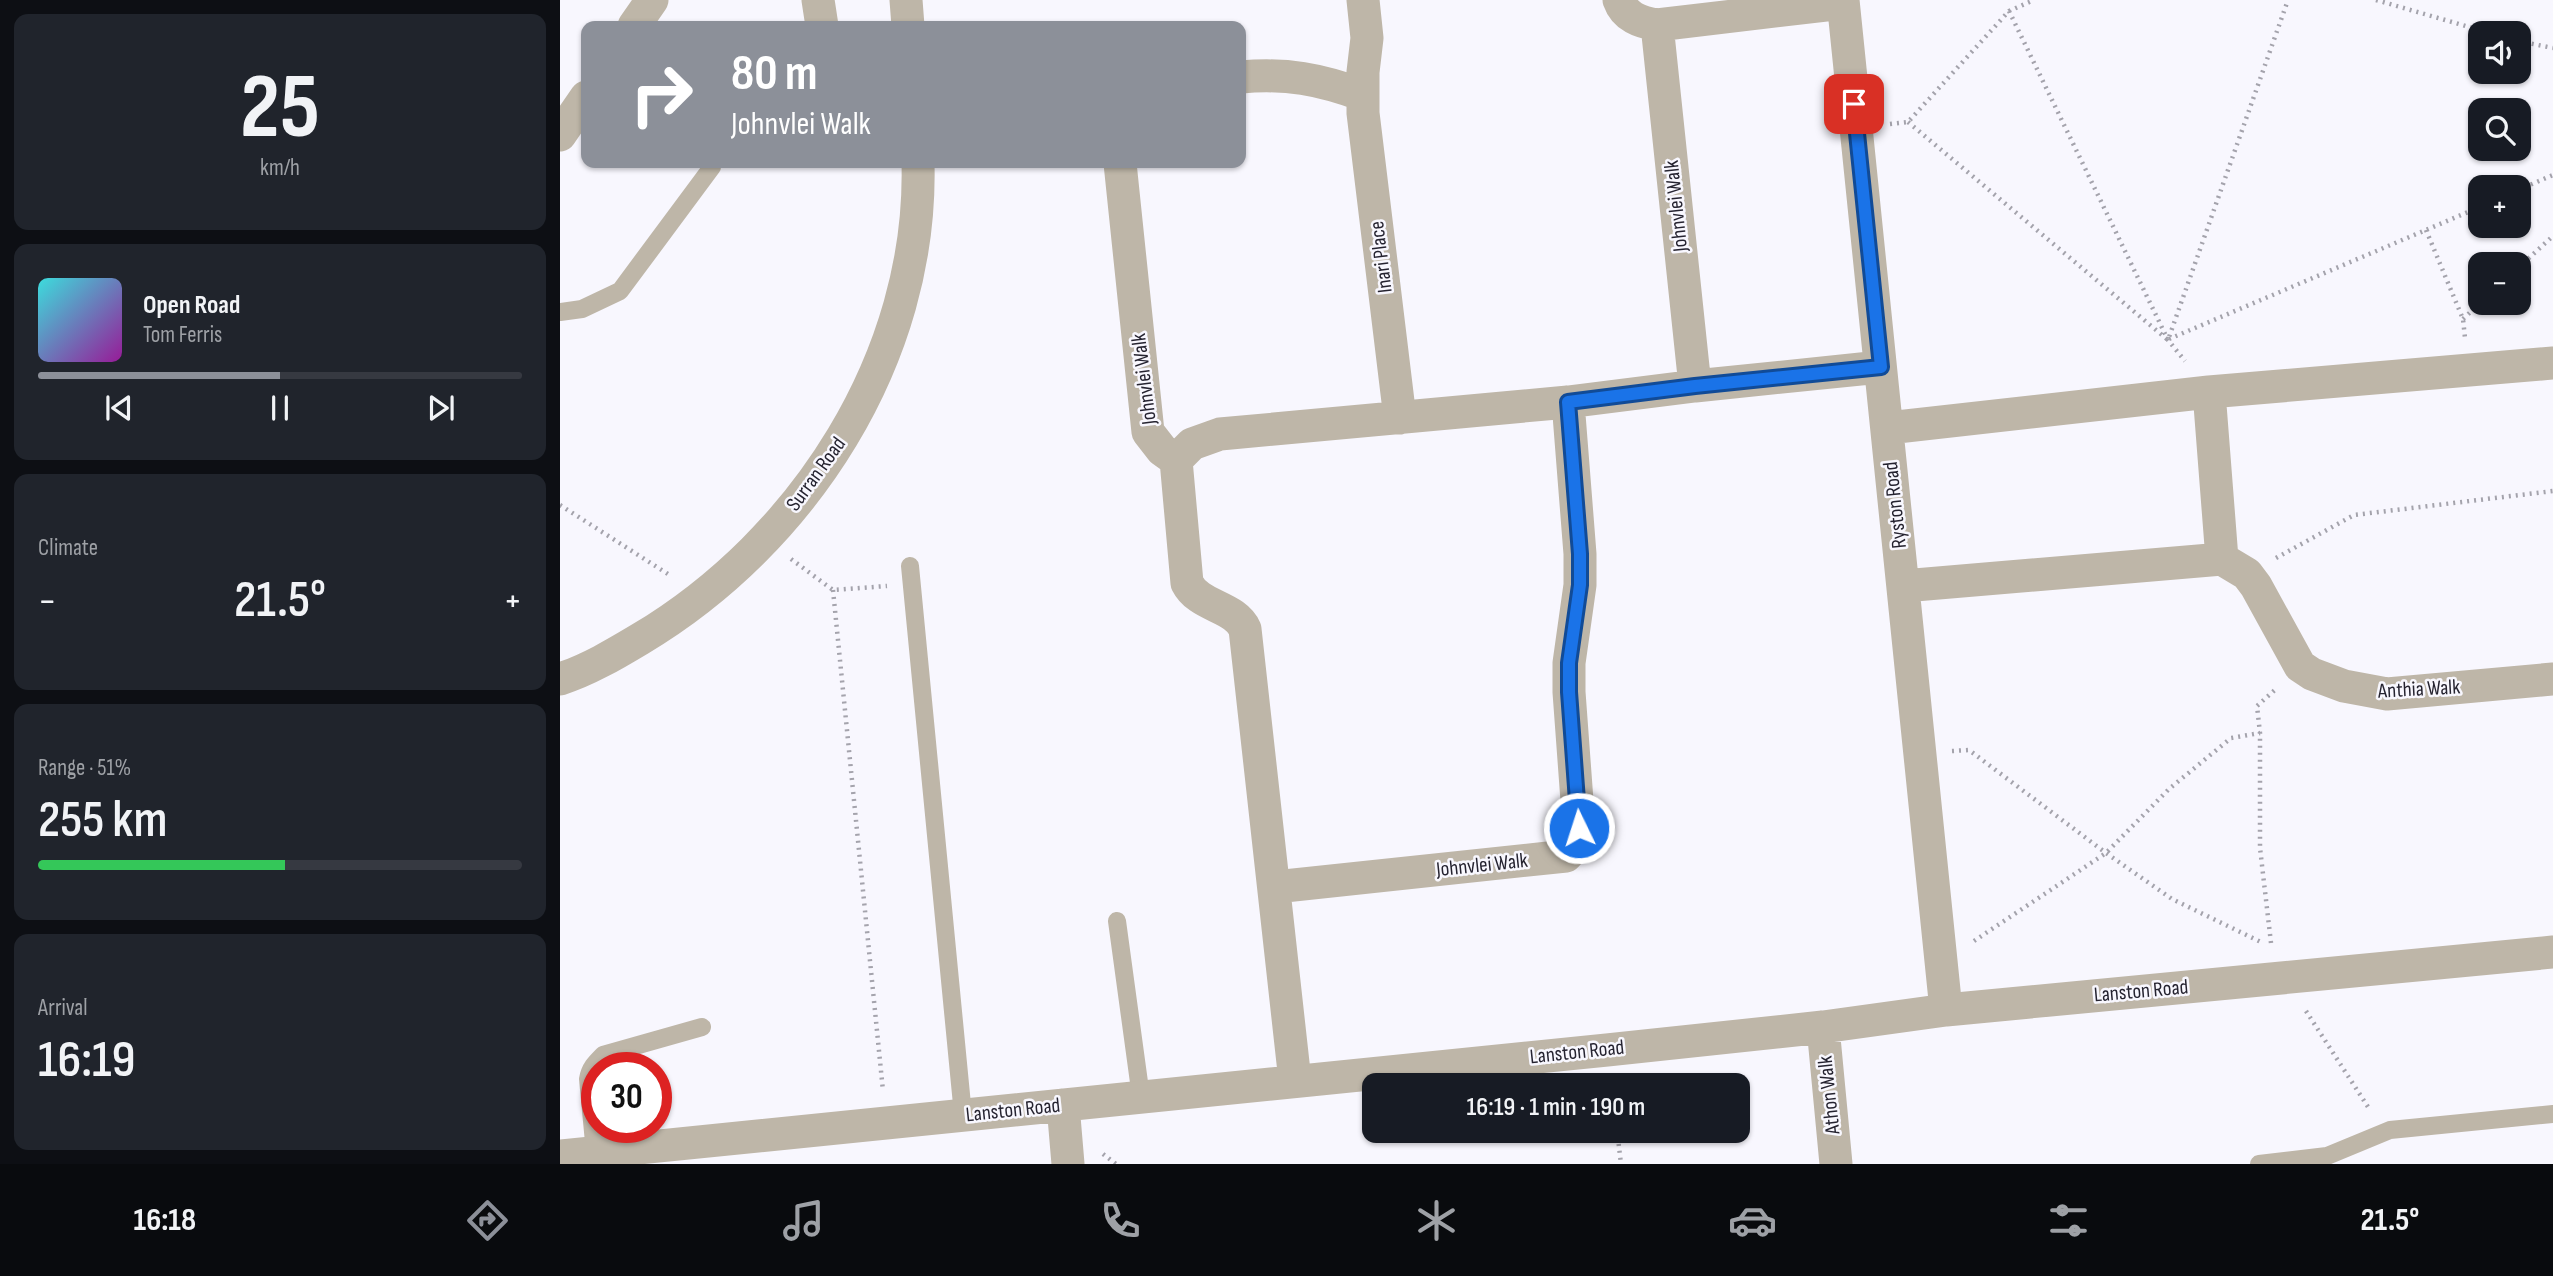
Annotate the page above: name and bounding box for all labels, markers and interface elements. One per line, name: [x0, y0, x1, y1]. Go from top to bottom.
map controls: [2468, 21, 2531, 315]
button: sound: [2468, 21, 2531, 84]
text: 80 m: [731, 45, 818, 104]
icon: right: [616, 49, 707, 140]
text: 25: [240, 54, 320, 163]
pin: [1824, 74, 1884, 134]
icon: arrive: [1835, 85, 1873, 123]
button: search: [2468, 98, 2531, 161]
text: Johnvlei Walk: [731, 105, 871, 144]
text: km/h: [260, 154, 300, 182]
street label: Johnvlei Walk: [1659, 159, 1693, 254]
button: +: [2468, 175, 2531, 238]
street label: Inari Place: [1364, 220, 1398, 294]
button: −: [2468, 252, 2531, 315]
text: Open Road: [143, 290, 240, 321]
text: Tom Ferris: [143, 321, 222, 349]
street label: Johnvlei Walk: [1126, 332, 1162, 427]
icon: previous: [100, 389, 138, 427]
icon: pause: [261, 389, 299, 427]
icon: next: [422, 389, 460, 427]
street label: Surran Road: [781, 432, 851, 516]
street label: Ryston Road: [1878, 460, 1912, 550]
text: Climate: [38, 534, 98, 562]
text: 21.5°: [234, 569, 326, 632]
text: −: [38, 579, 57, 624]
text: +: [503, 579, 522, 624]
street label: Anthia Walk: [2376, 674, 2461, 704]
text: Range · 51%: [38, 754, 131, 782]
text: 255 km: [38, 789, 167, 852]
position arrow: [1542, 791, 1616, 865]
street label: Johnvlei Walk: [1434, 848, 1529, 882]
street label: Lanston Road: [2093, 974, 2189, 1008]
text: Arrival: [38, 994, 87, 1022]
text: 16:19: [38, 1029, 136, 1092]
street label: Lanston Road: [1529, 1035, 1625, 1069]
speed limit sign: 30: [581, 1052, 672, 1143]
street label: Athon Walk: [1812, 1055, 1846, 1136]
text: 16:19 · 1 min · 190 m: [1467, 1092, 1645, 1123]
street label: Lanston Road: [965, 1093, 1061, 1127]
icon: directions: [463, 1196, 512, 1245]
icon: music: [779, 1196, 828, 1245]
icon: phone: [1096, 1196, 1145, 1245]
icon: climate: [1412, 1196, 1461, 1245]
icon: car: [1728, 1196, 1777, 1245]
icon: filters: [2044, 1196, 2093, 1245]
text: 16:18: [134, 1201, 196, 1240]
text: 21.5°: [2361, 1201, 2419, 1240]

